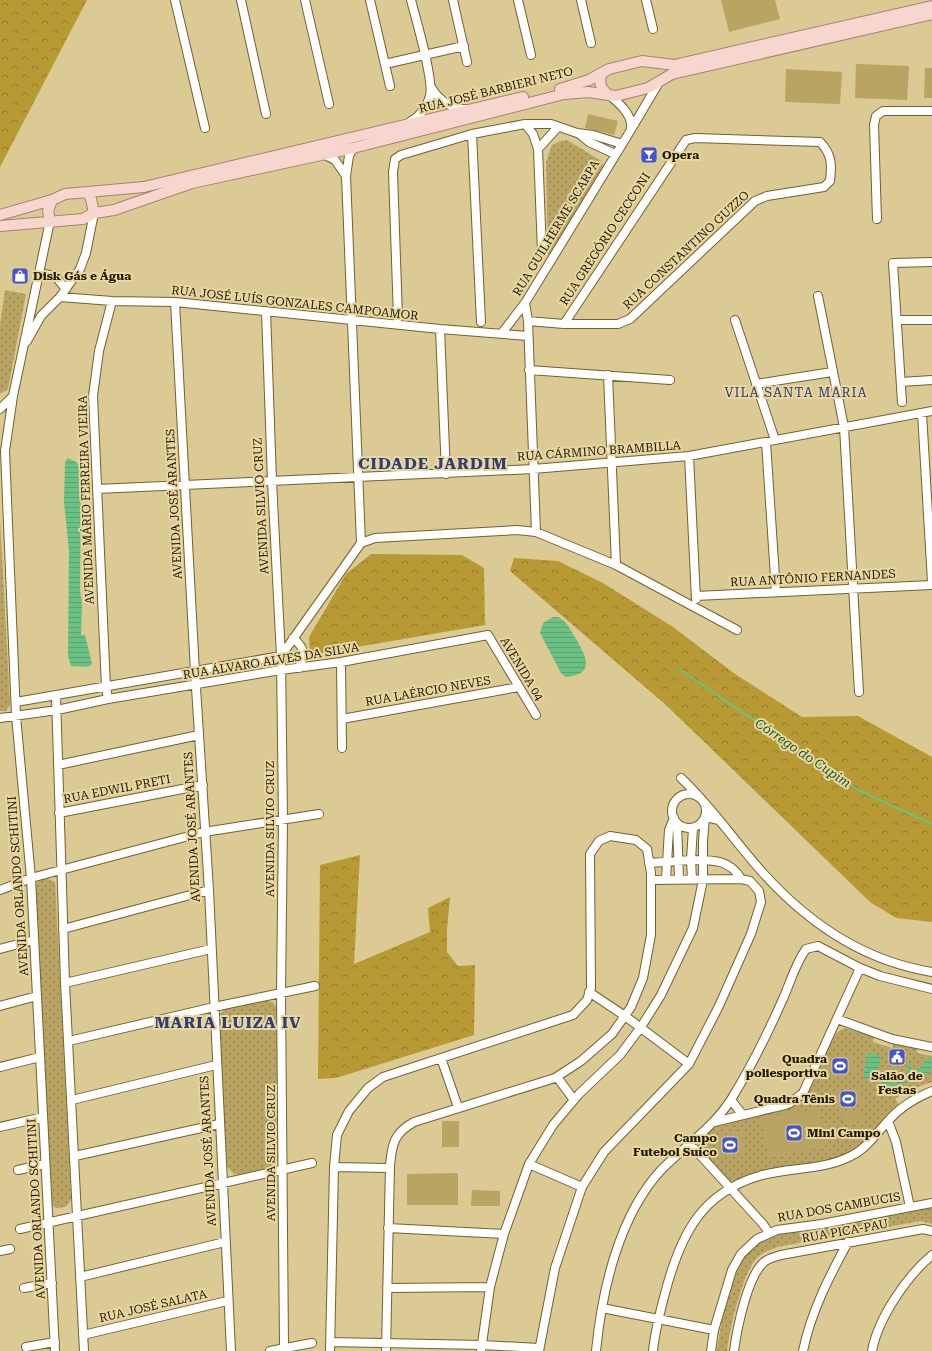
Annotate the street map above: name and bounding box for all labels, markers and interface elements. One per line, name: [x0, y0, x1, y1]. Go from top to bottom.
street label: RUA JOSÉ BARBIERI NETO: [417, 64, 575, 116]
bar icon: Opera: [639, 145, 659, 165]
place label: Opera: [662, 148, 699, 162]
street label: RUA GUILHERME SCARPA: [510, 157, 603, 299]
street label: RUA GREGÓRIO CECCONI: [557, 170, 653, 308]
street label: RUA CONSTANTINO GUZZO: [620, 188, 752, 312]
shop icon: Disk Gás e Água: [10, 266, 30, 286]
place label: Disk Gás e Água: [33, 269, 131, 283]
street label: RUA JOSÉ LUÍS GONZALES CAMPOAMOR: [171, 283, 420, 323]
district label: VILA SANTA MARIA: [725, 385, 868, 400]
street label: AVENIDA MÁRIO FERREIRA VIEIRA: [75, 395, 97, 605]
street label: AVENIDA JOSÉ ARANTES: [163, 428, 185, 580]
street label: AVENIDA SILVIO CRUZ: [250, 438, 272, 574]
street label: RUA CÁRMINO BRAMBILLA: [517, 438, 682, 464]
district label: CIDADE JARDIM: [358, 454, 508, 473]
street label: RUA ANTÔNIO FERNANDES: [730, 567, 896, 589]
street label: AVENIDA 04: [498, 635, 547, 704]
street label: RUA ÁLVARO ALVES DA SILVA: [182, 640, 361, 682]
street label: RUA LAÉRCIO NEVES: [364, 673, 492, 709]
water label: Córrego do Cupim: [752, 715, 854, 791]
street label: AVENIDA JOSÉ ARANTES: [181, 751, 203, 903]
street label: AVENIDA SILVIO CRUZ: [263, 761, 277, 897]
street label: RUA EDWIL PRETI: [62, 772, 172, 806]
street label: AVENIDA ORLANDO SCHITINI: [5, 795, 31, 977]
district label: MARIA LUIZA IV: [154, 1013, 302, 1032]
public building icon: Salão de Festas: [887, 1047, 907, 1067]
place label: Quadra poliesportiva: [746, 1052, 827, 1080]
sports icon: Quadra poliesportiva: [830, 1056, 850, 1076]
place label: Salão de Festas: [871, 1069, 923, 1097]
street label: AVENIDA JOSÉ ARANTES: [197, 1075, 219, 1227]
street label: AVENIDA SILVIO CRUZ: [264, 1085, 278, 1221]
sports icon: Quadra Tênis: [838, 1089, 858, 1109]
place label: Quadra Tênis: [754, 1092, 835, 1106]
street label: AVENIDA ORLANDO SCHITINI: [24, 1118, 48, 1300]
sports icon: Mini Campo: [784, 1123, 804, 1143]
place label: Mini Campo: [807, 1126, 881, 1140]
place label: Campo Futebol Suíco: [633, 1131, 717, 1159]
sports icon: Campo Futebol Suíco: [720, 1135, 740, 1155]
street label: RUA DOS CAMBUCIS: [776, 1189, 902, 1225]
street label: RUA PICA-PAU: [801, 1216, 890, 1245]
street label: RUA JOSÉ SALATA: [98, 1287, 209, 1325]

